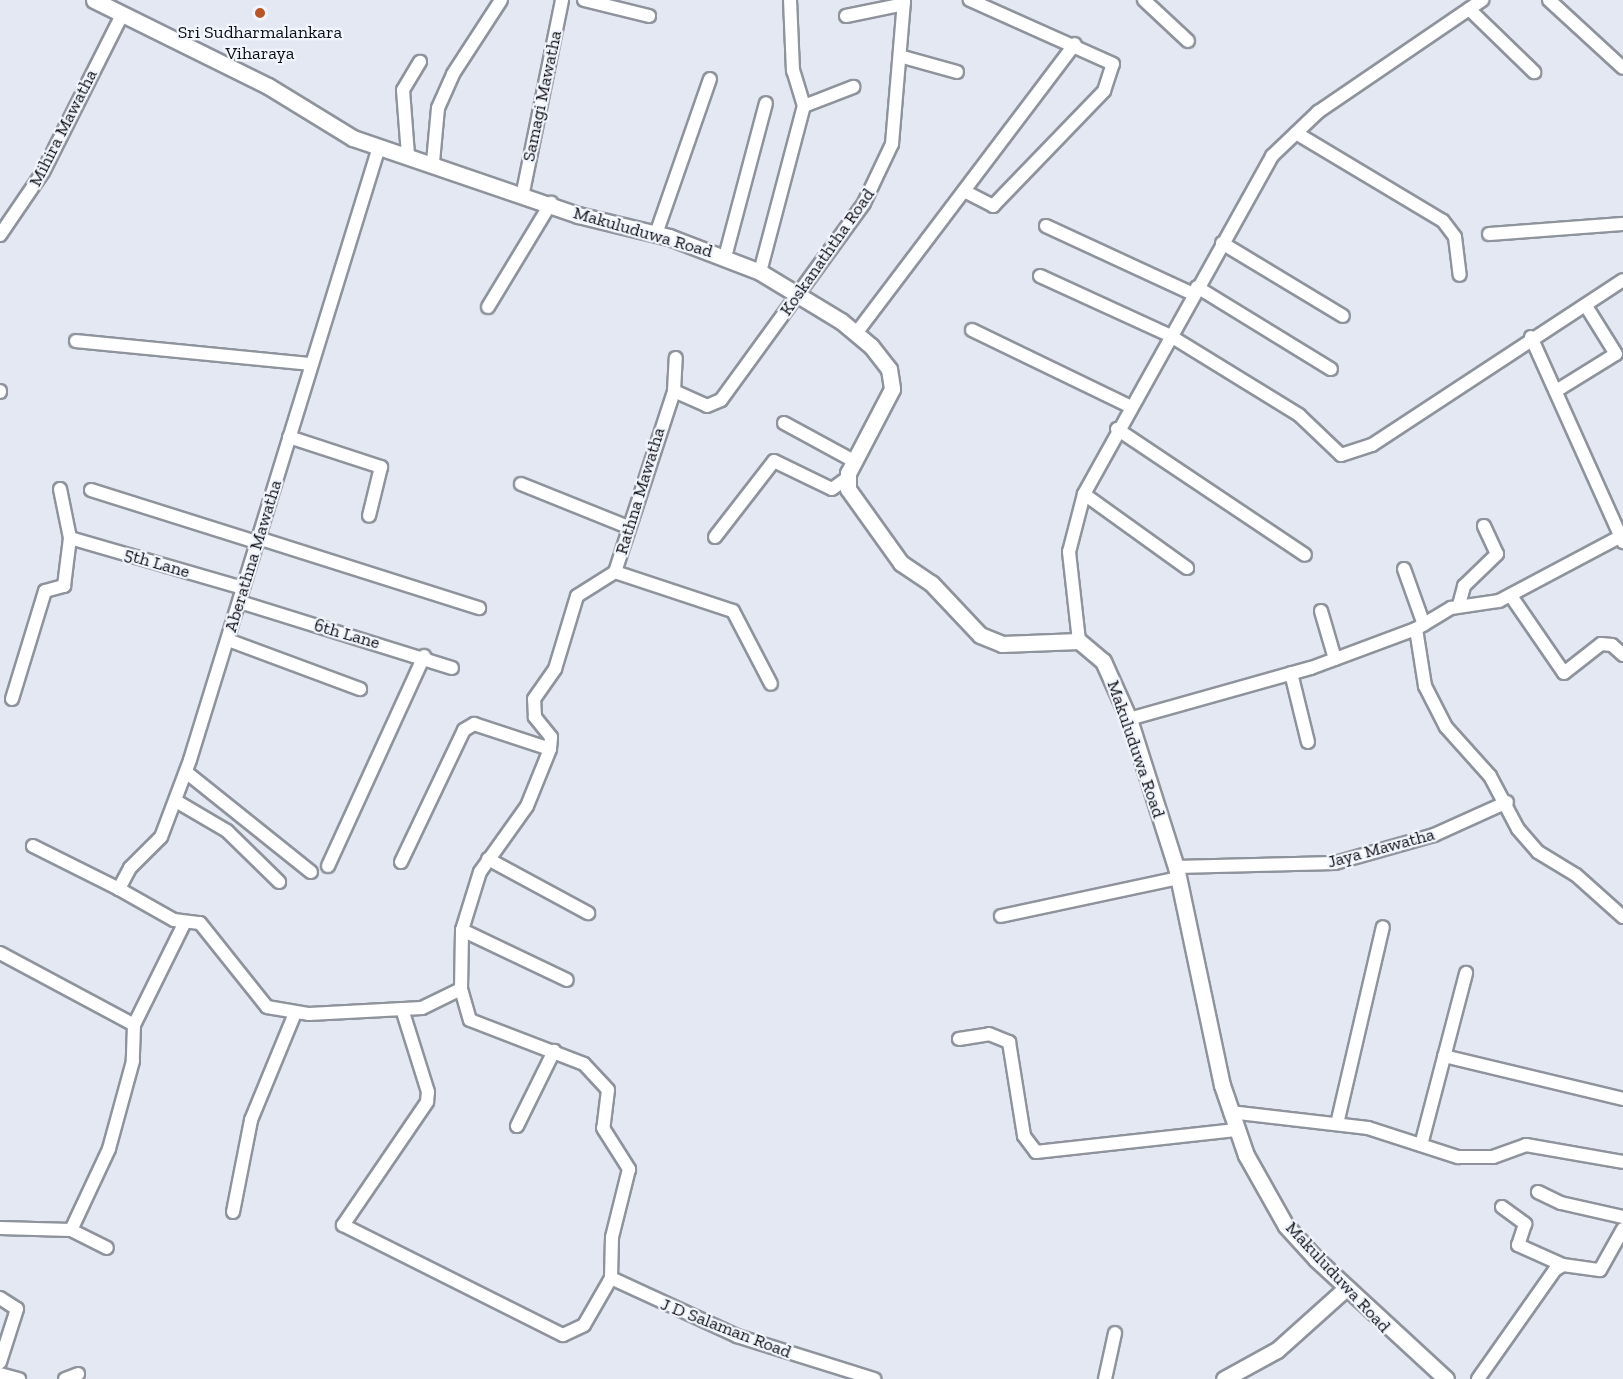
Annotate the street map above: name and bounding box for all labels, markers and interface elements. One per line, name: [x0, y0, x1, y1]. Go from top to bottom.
marker: Sri Sudharmalankara Viharaya: [253, 6, 267, 20]
place label: Sri Sudharmalankara Viharaya: [178, 22, 342, 64]
street label: Samagi Mawatha: [518, 28, 566, 164]
street label: Mihira Mawatha: [24, 66, 102, 190]
street label: Koskanaththa Road: [775, 184, 879, 320]
street label: Makuluduwa Road: [571, 202, 715, 262]
street label: Rathna Mawatha: [610, 425, 670, 557]
street label: Aberathna Mawatha: [220, 477, 286, 635]
street label: 5th Lane: [122, 543, 192, 583]
street label: 6th Lane: [311, 614, 383, 654]
street label: Makuluduwa Road: [1102, 678, 1170, 820]
street label: Jaya Mawatha: [1325, 823, 1437, 873]
street label: Makuluduwa Road: [1281, 1217, 1395, 1337]
street label: J D Salaman Road: [658, 1293, 794, 1363]

